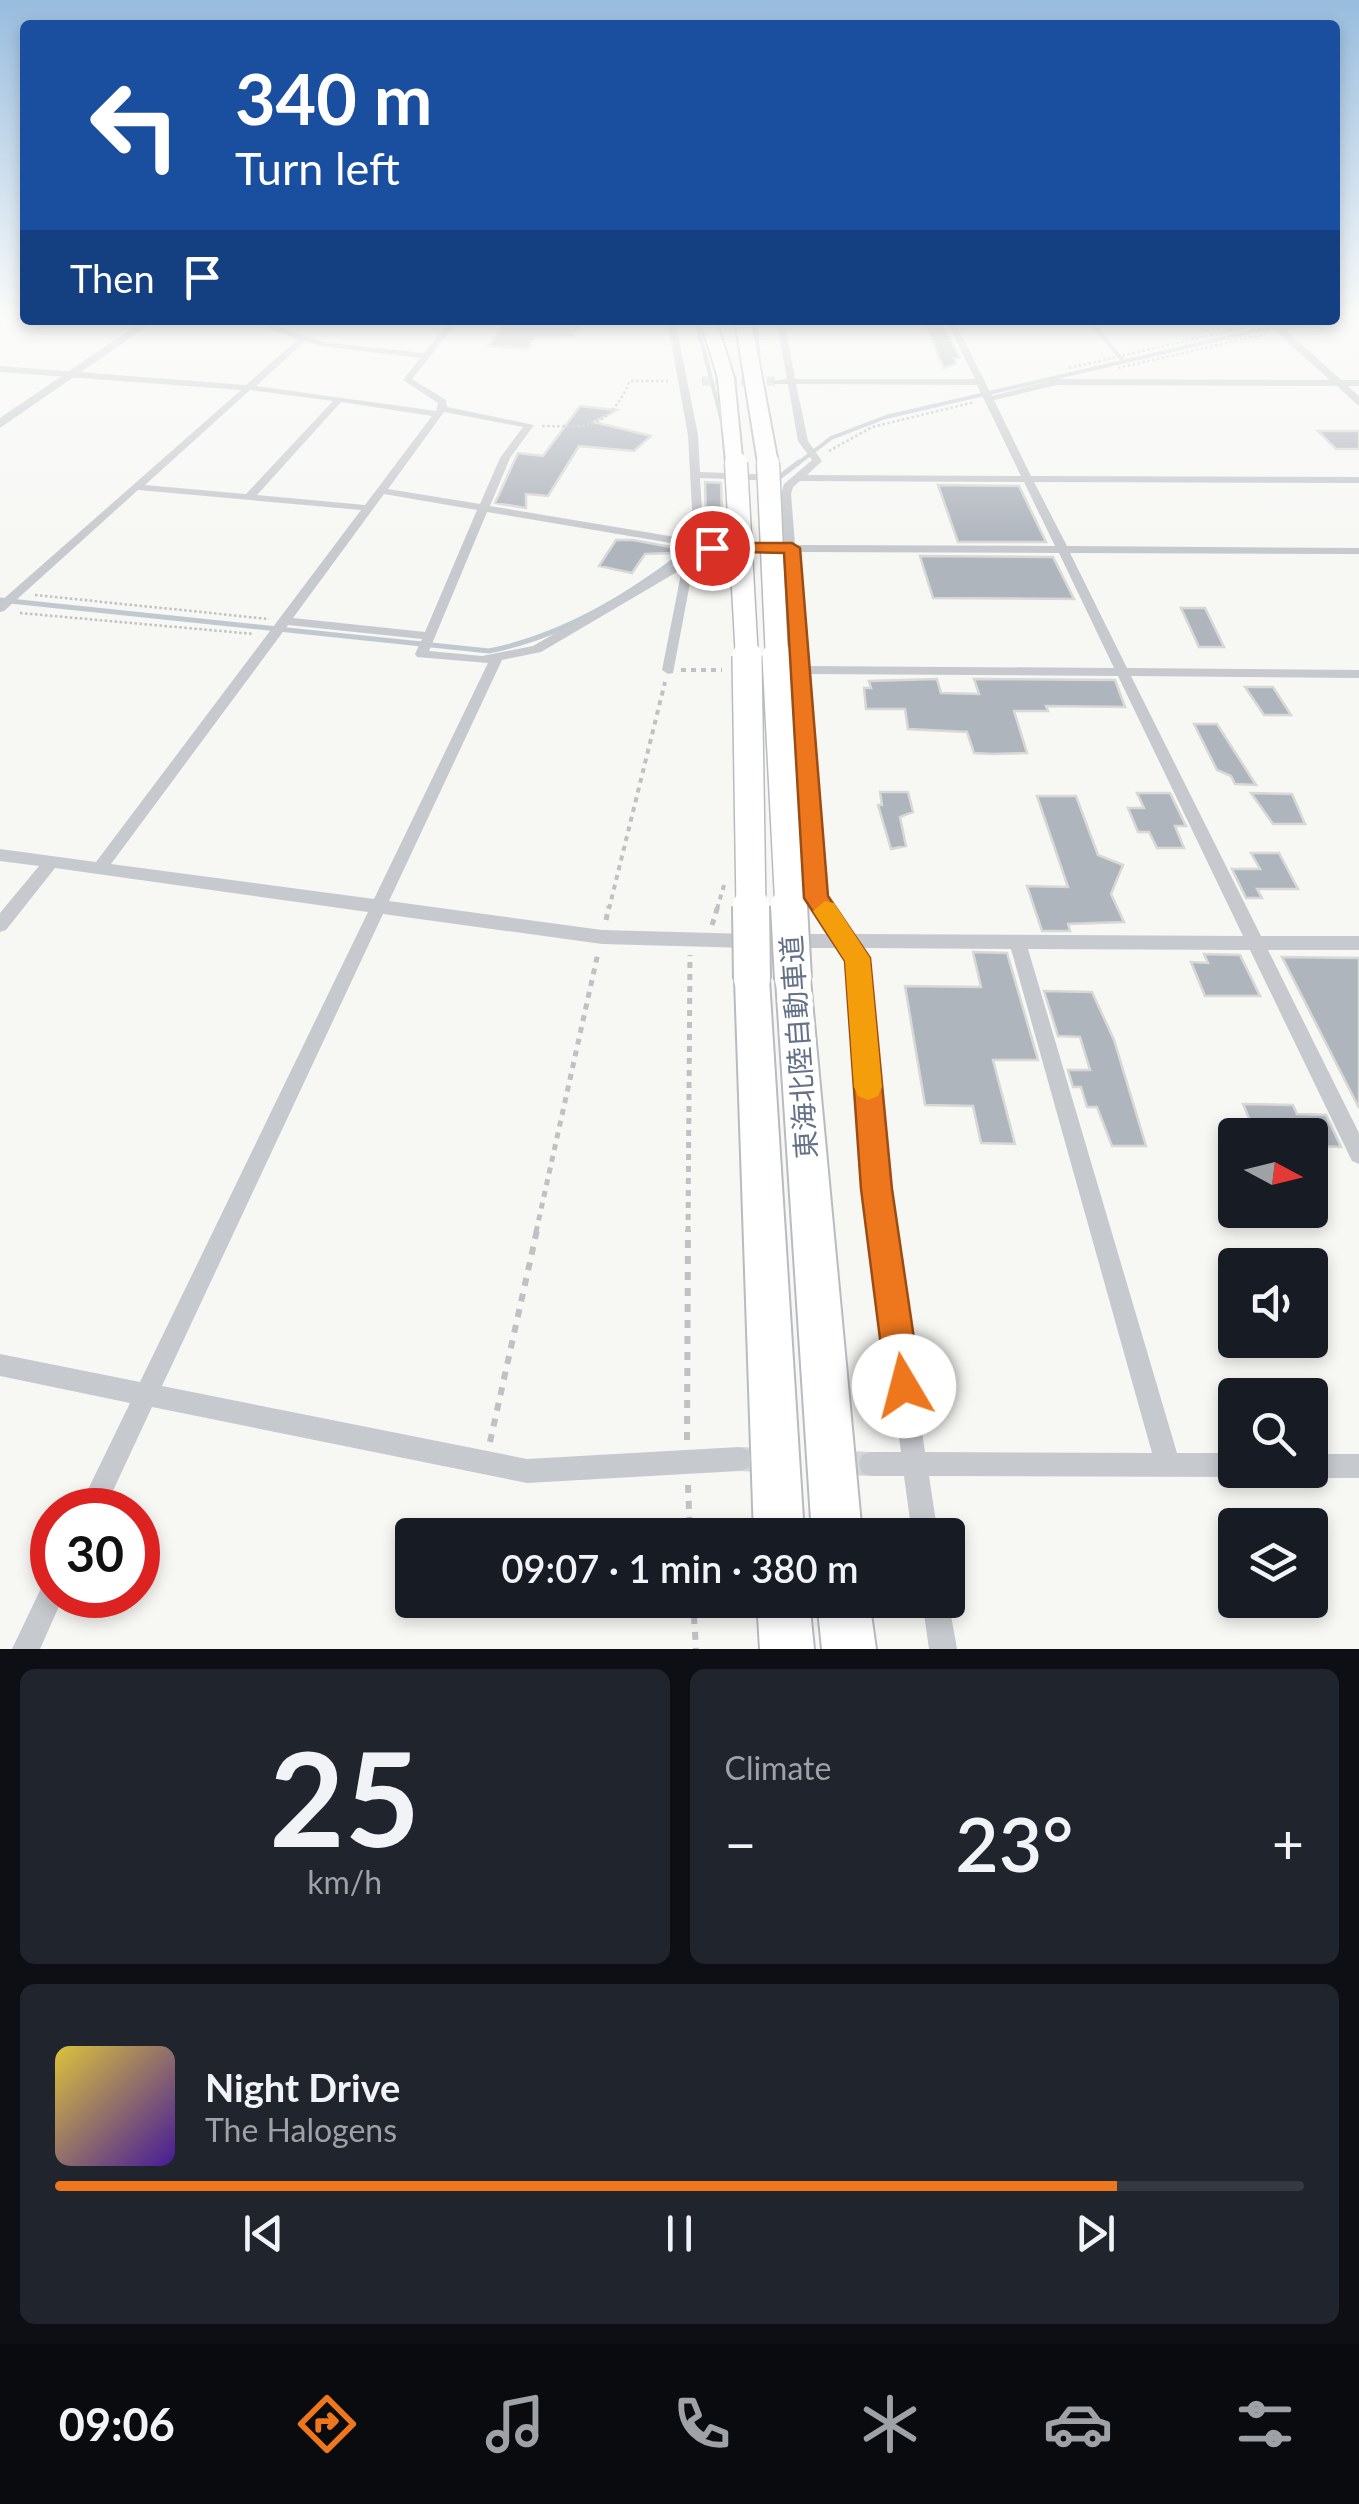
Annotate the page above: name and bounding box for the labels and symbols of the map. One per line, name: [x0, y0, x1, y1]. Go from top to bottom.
pin: [670, 506, 755, 591]
street label: 東海北陸自動車道: [773, 934, 823, 1160]
north arrow: [1218, 1118, 1328, 1228]
position arrow: [852, 1334, 956, 1438]
speed limit sign: 30: [30, 1488, 160, 1618]

